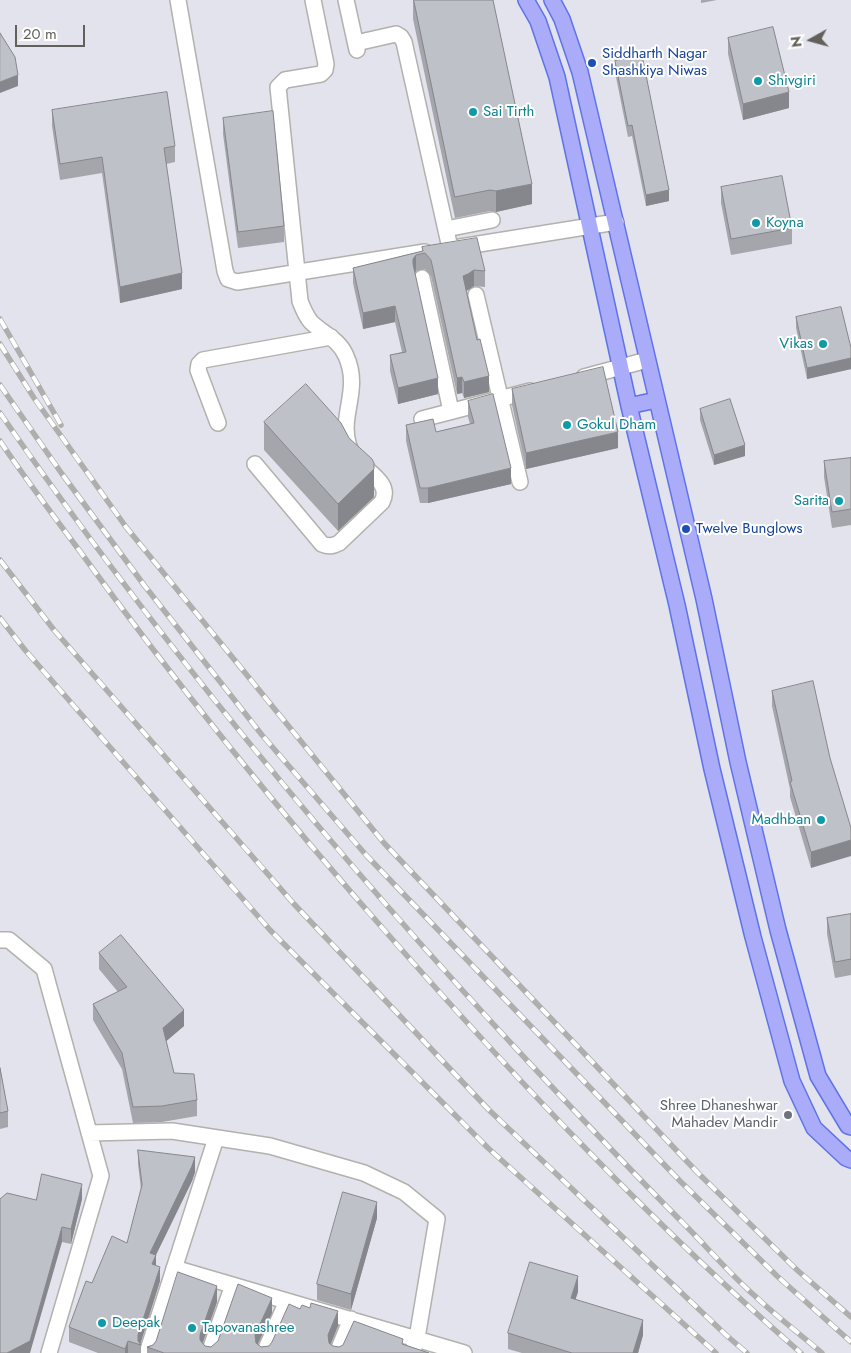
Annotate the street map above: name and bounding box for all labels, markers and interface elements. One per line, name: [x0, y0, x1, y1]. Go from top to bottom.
scale bar: [18, 15, 88, 47]
north arrow: [786, 15, 836, 65]
text: 20 m: [23, 23, 57, 45]
text: N: [786, 35, 807, 49]
place label: Siddharth Nagar Shashkiya Niwas: [602, 45, 707, 80]
marker: Siddharth Nagar Shashkiya Niwas: [586, 57, 598, 69]
place label: Shivgiri: [768, 72, 816, 90]
marker: Shivgiri: [752, 75, 764, 87]
place label: Sai Tirth: [483, 103, 534, 121]
marker: Sai Tirth: [467, 106, 479, 118]
place label: Koyna: [766, 214, 804, 232]
marker: Koyna: [750, 217, 762, 229]
place label: Vikas: [779, 335, 813, 353]
marker: Vikas: [817, 338, 829, 350]
place label: Gokul Dham: [577, 416, 656, 434]
marker: Gokul Dham: [561, 419, 573, 431]
place label: Sarita: [794, 492, 829, 510]
marker: Sarita: [833, 495, 845, 507]
place label: Twelve Bunglows: [696, 520, 803, 538]
marker: Twelve Bunglows: [680, 523, 692, 535]
place label: Madhban: [752, 811, 811, 829]
marker: Madhban: [815, 814, 827, 826]
place label: Shree Dhaneshwar Mahadev Mandir: [660, 1097, 778, 1132]
marker: Shree Dhaneshwar Mahadev Mandir: [782, 1109, 794, 1121]
place label: Deepak: [112, 1314, 160, 1332]
marker: Deepak: [96, 1317, 108, 1329]
place label: Tapovanashree: [202, 1319, 294, 1337]
marker: Tapovanashree: [186, 1322, 198, 1334]

